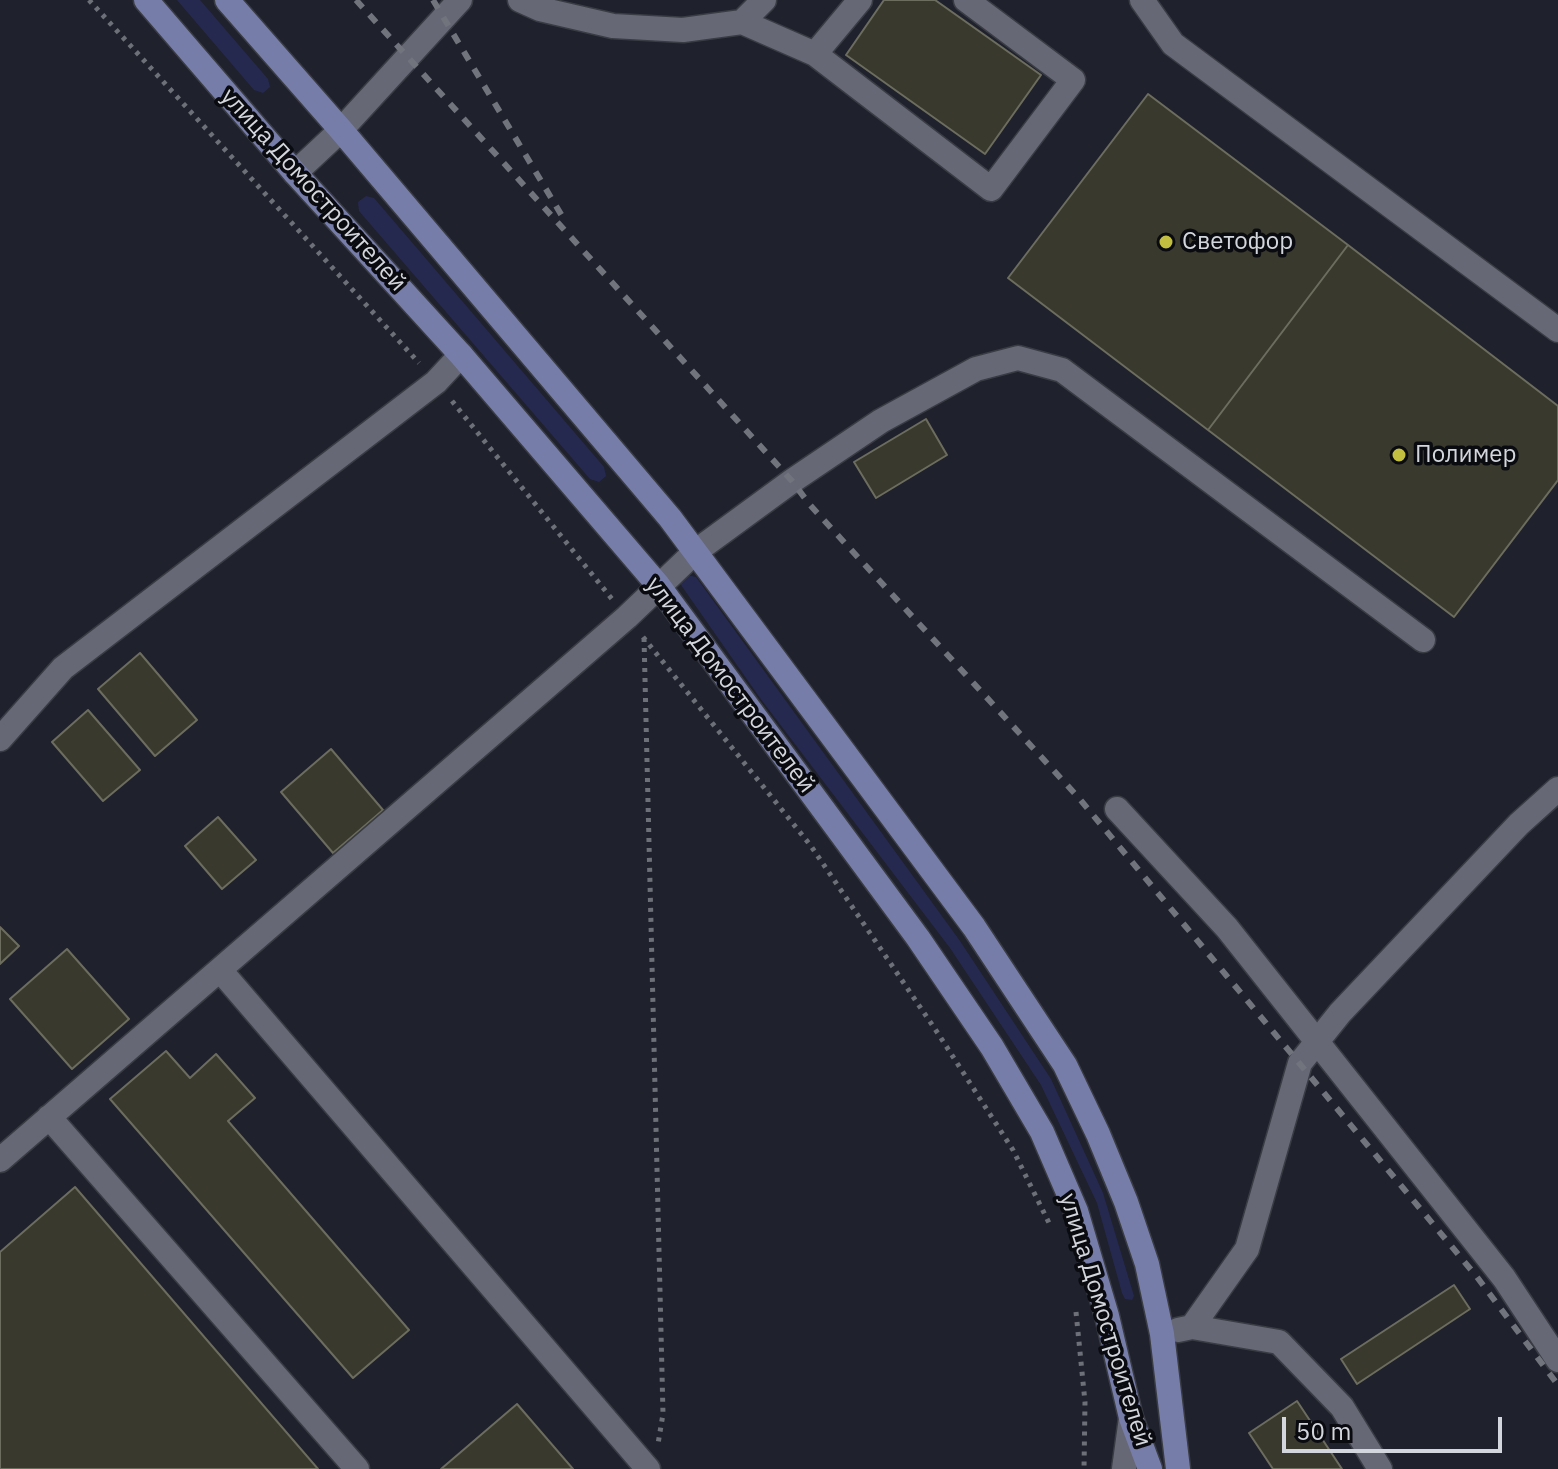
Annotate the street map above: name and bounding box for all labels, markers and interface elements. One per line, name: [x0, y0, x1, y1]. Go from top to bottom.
street label: улица Домостроителей: [214, 83, 412, 297]
place label: Светофор: [1182, 228, 1293, 256]
marker: Светофор: [1157, 233, 1175, 251]
place label: Полимер: [1415, 441, 1516, 469]
marker: Полимер: [1390, 446, 1408, 464]
street label: улица Домостроителей: [639, 571, 821, 799]
street label: улица Домостроителей: [1053, 1190, 1157, 1450]
scale bar: [1286, 1401, 1506, 1451]
text: 50 m: [1296, 1415, 1351, 1447]

